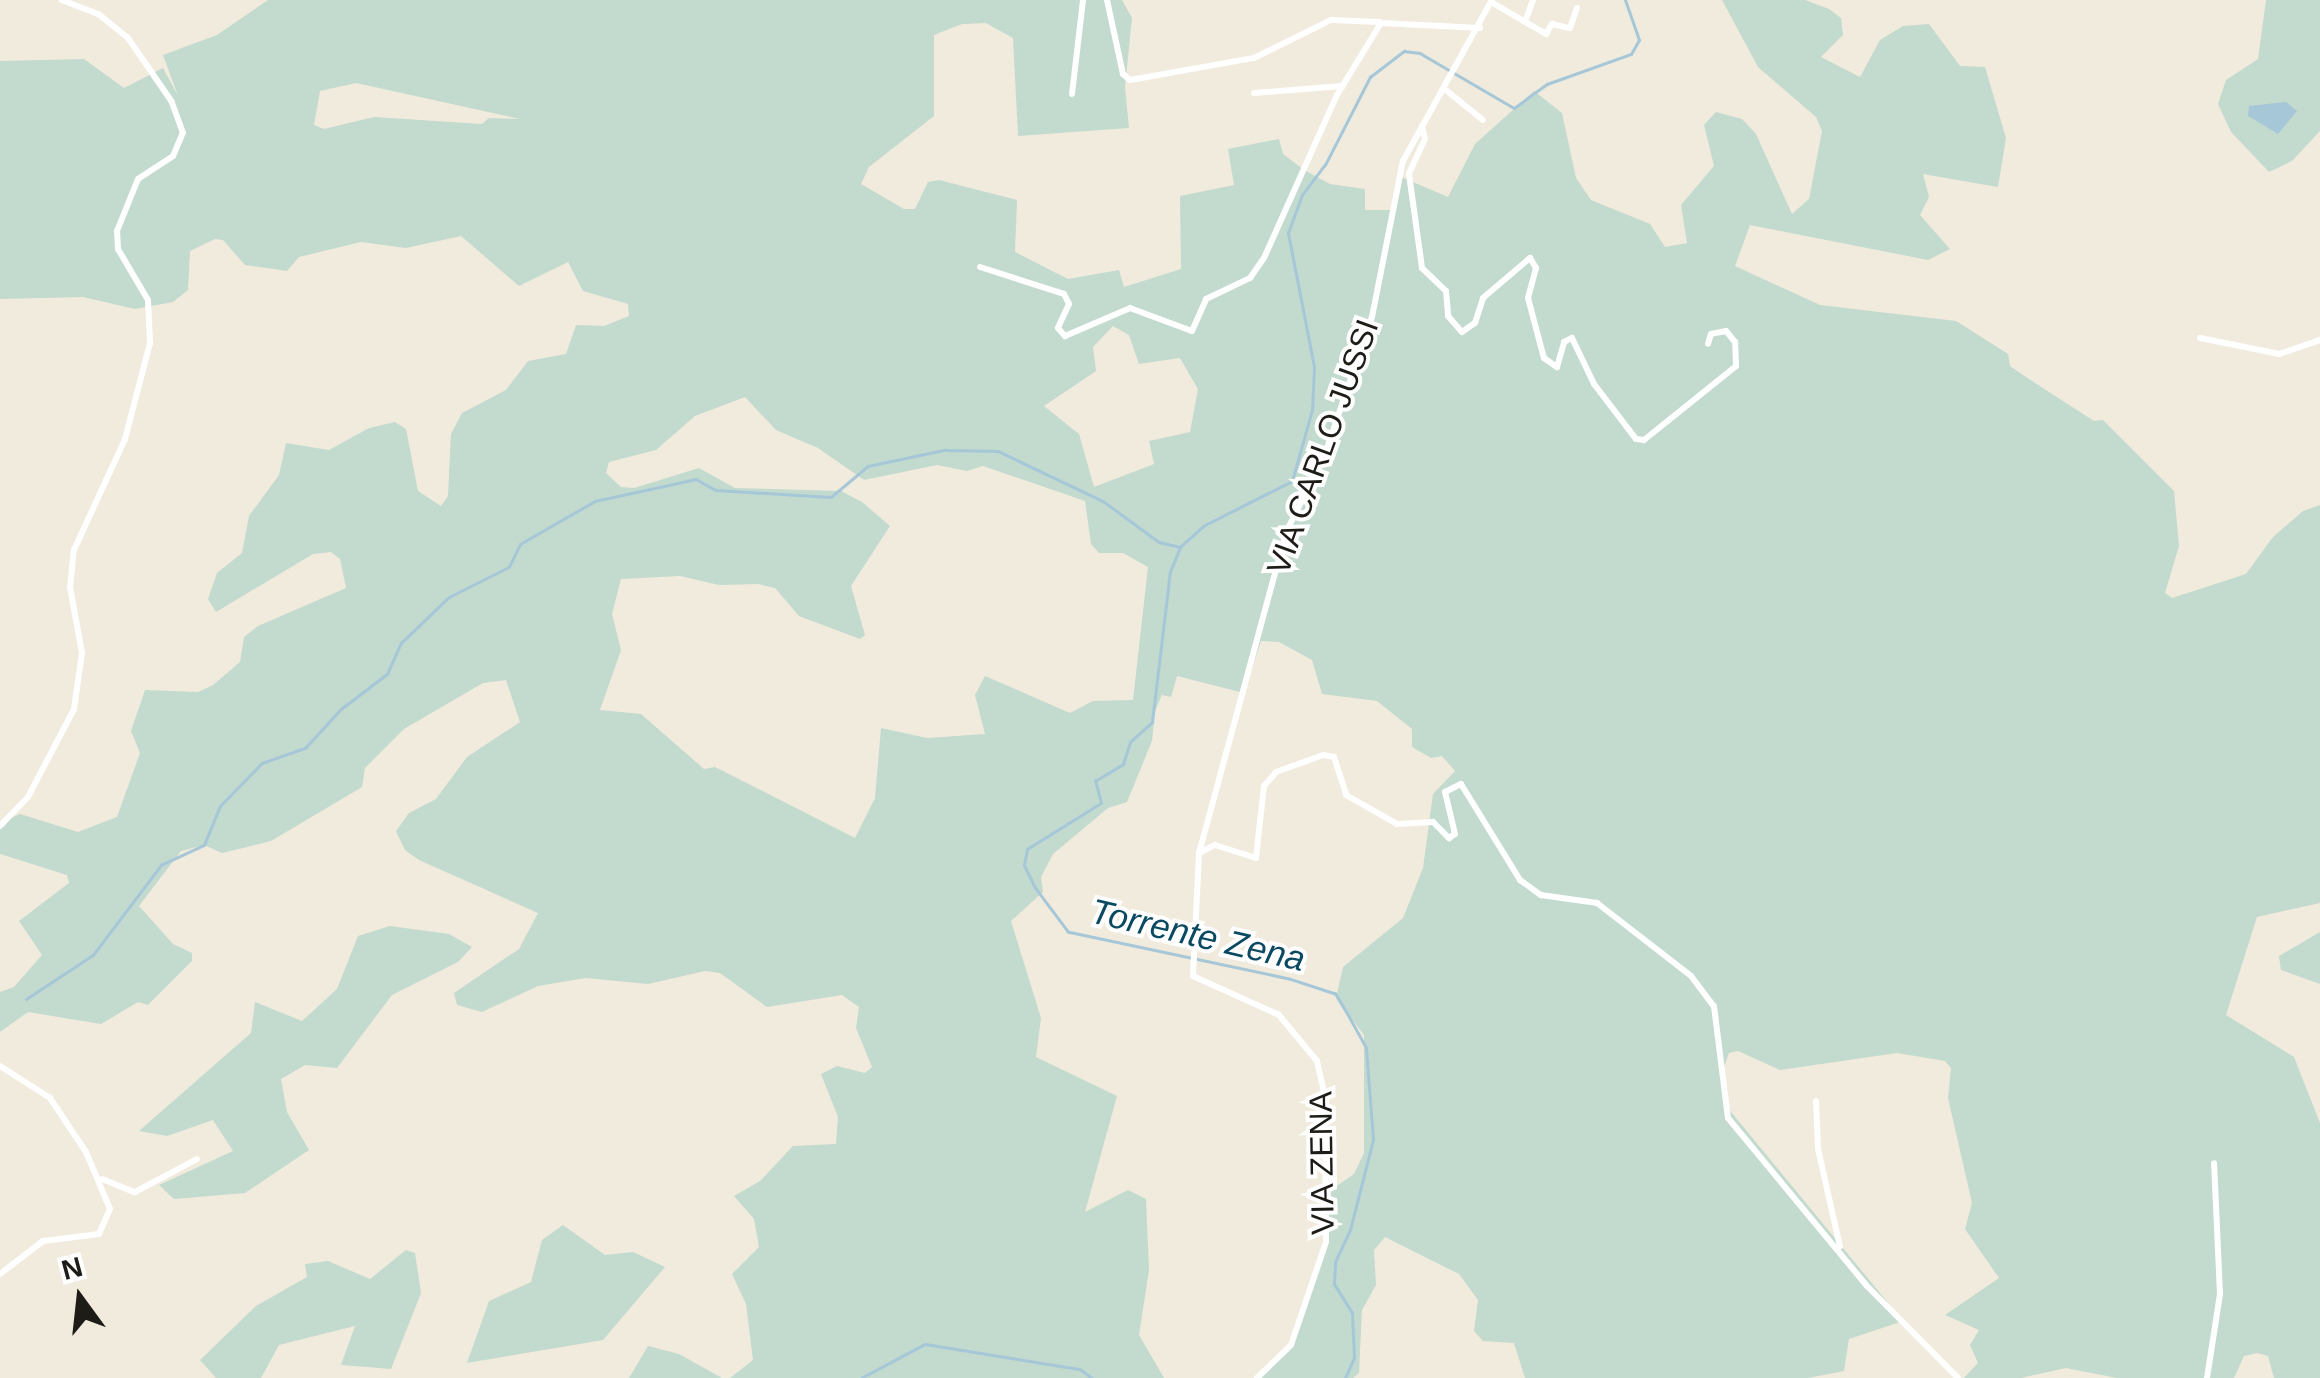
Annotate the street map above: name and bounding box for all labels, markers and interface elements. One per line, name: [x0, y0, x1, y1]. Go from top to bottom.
street label: VIA CARLO JUSSI: [1259, 313, 1387, 581]
water label: Torrente Zena: [1087, 890, 1309, 980]
street label: VIA ZENA: [1302, 1090, 1342, 1236]
north arrow: [30, 1248, 130, 1348]
text: N: [58, 1251, 86, 1286]

